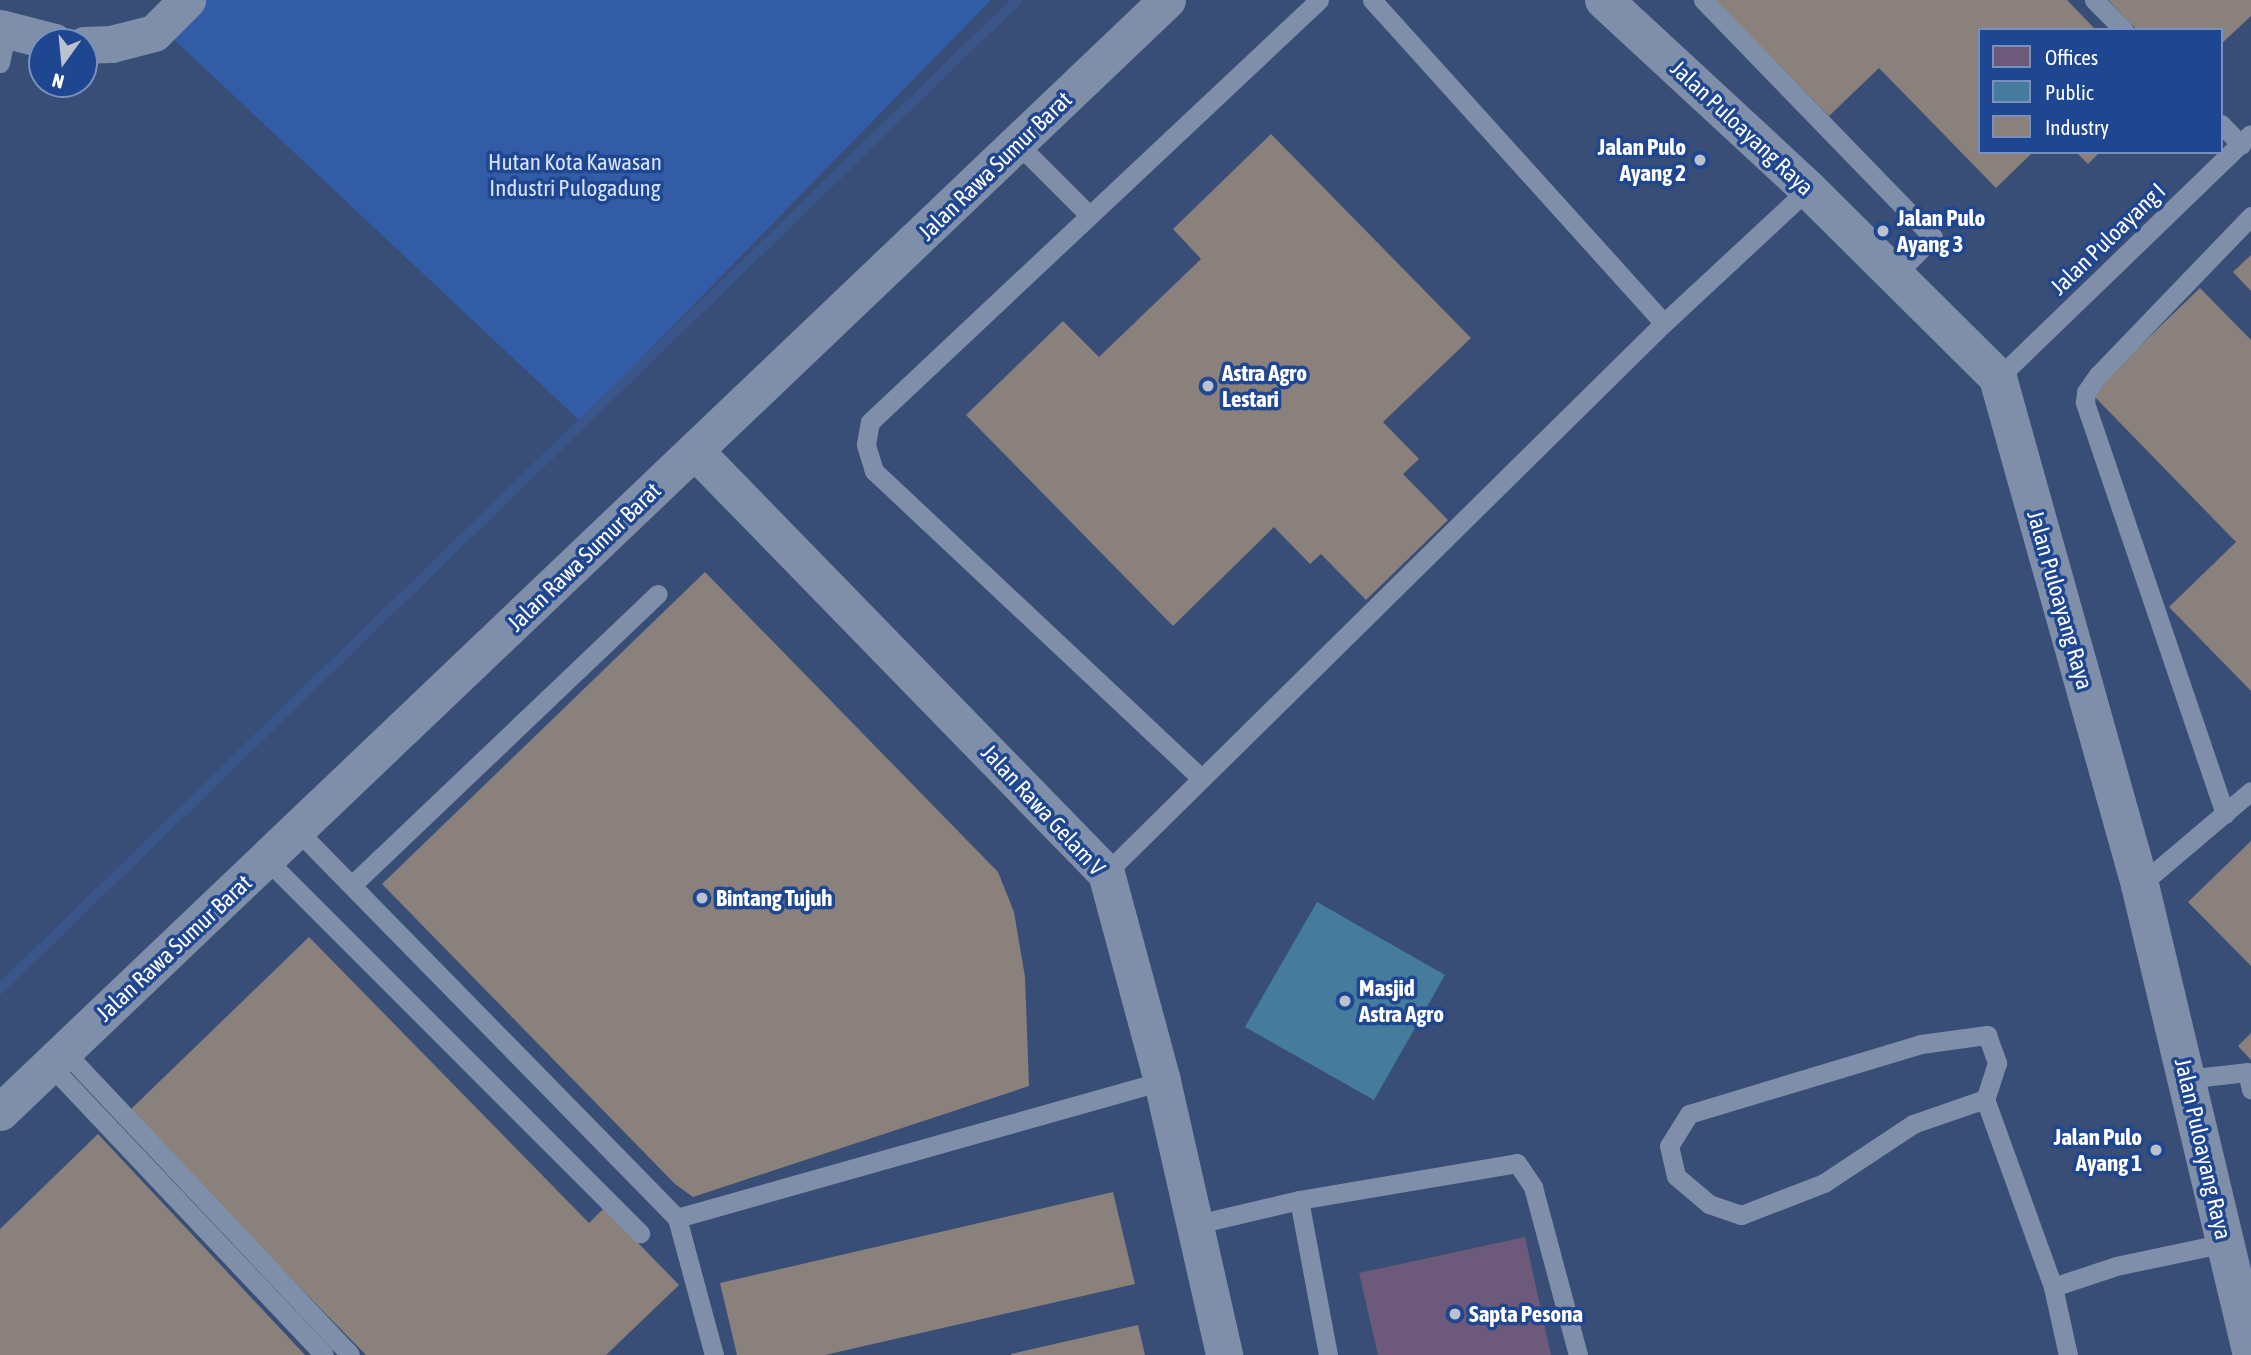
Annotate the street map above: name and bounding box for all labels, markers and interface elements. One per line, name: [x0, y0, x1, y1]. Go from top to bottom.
north arrow: [28, 28, 98, 98]
legend: [1978, 28, 2223, 154]
text: Offices: [2045, 45, 2098, 69]
street label: Jalan Puloayang Raya: [1665, 55, 1819, 201]
text: N: [50, 69, 66, 93]
text: Public: [2045, 80, 2094, 104]
street label: Jalan Rawa Sumur Barat: [913, 86, 1077, 246]
text: Industry: [2045, 115, 2109, 139]
place label: Jalan Pulo Ayang 2: [1598, 133, 1686, 187]
park label: Hutan Kota Kawasan Industri Pulogadung: [488, 148, 662, 202]
marker: Jalan Pulo Ayang 2: [1692, 152, 1708, 168]
street label: Jalan Puloayang I: [2045, 177, 2171, 301]
place label: Jalan Pulo Ayang 3: [1897, 204, 1985, 258]
marker: Jalan Pulo Ayang 3: [1875, 223, 1891, 239]
place label: Astra Agro Lestari: [1222, 359, 1307, 413]
marker: Astra Agro Lestari: [1200, 378, 1216, 394]
street label: Jalan Rawa Sumur Barat: [502, 477, 666, 637]
street label: Jalan Puloayang Raya: [2021, 507, 2099, 693]
street label: Jalan Rawa Gelam V: [975, 739, 1111, 881]
street label: Jalan Rawa Sumur Barat: [91, 869, 257, 1027]
place label: Bintang Tujuh: [716, 884, 832, 912]
marker: Bintang Tujuh: [694, 890, 710, 906]
place label: Masjid Astra Agro: [1359, 974, 1444, 1028]
marker: Masjid Astra Agro: [1337, 993, 1353, 1009]
street label: Jalan Puloayang Raya: [2169, 1056, 2237, 1242]
place label: Jalan Pulo Ayang 1: [2054, 1123, 2142, 1177]
marker: Jalan Pulo Ayang 1: [2148, 1142, 2164, 1158]
place label: Sapta Pesona: [1469, 1300, 1583, 1328]
marker: Sapta Pesona: [1447, 1306, 1463, 1322]

